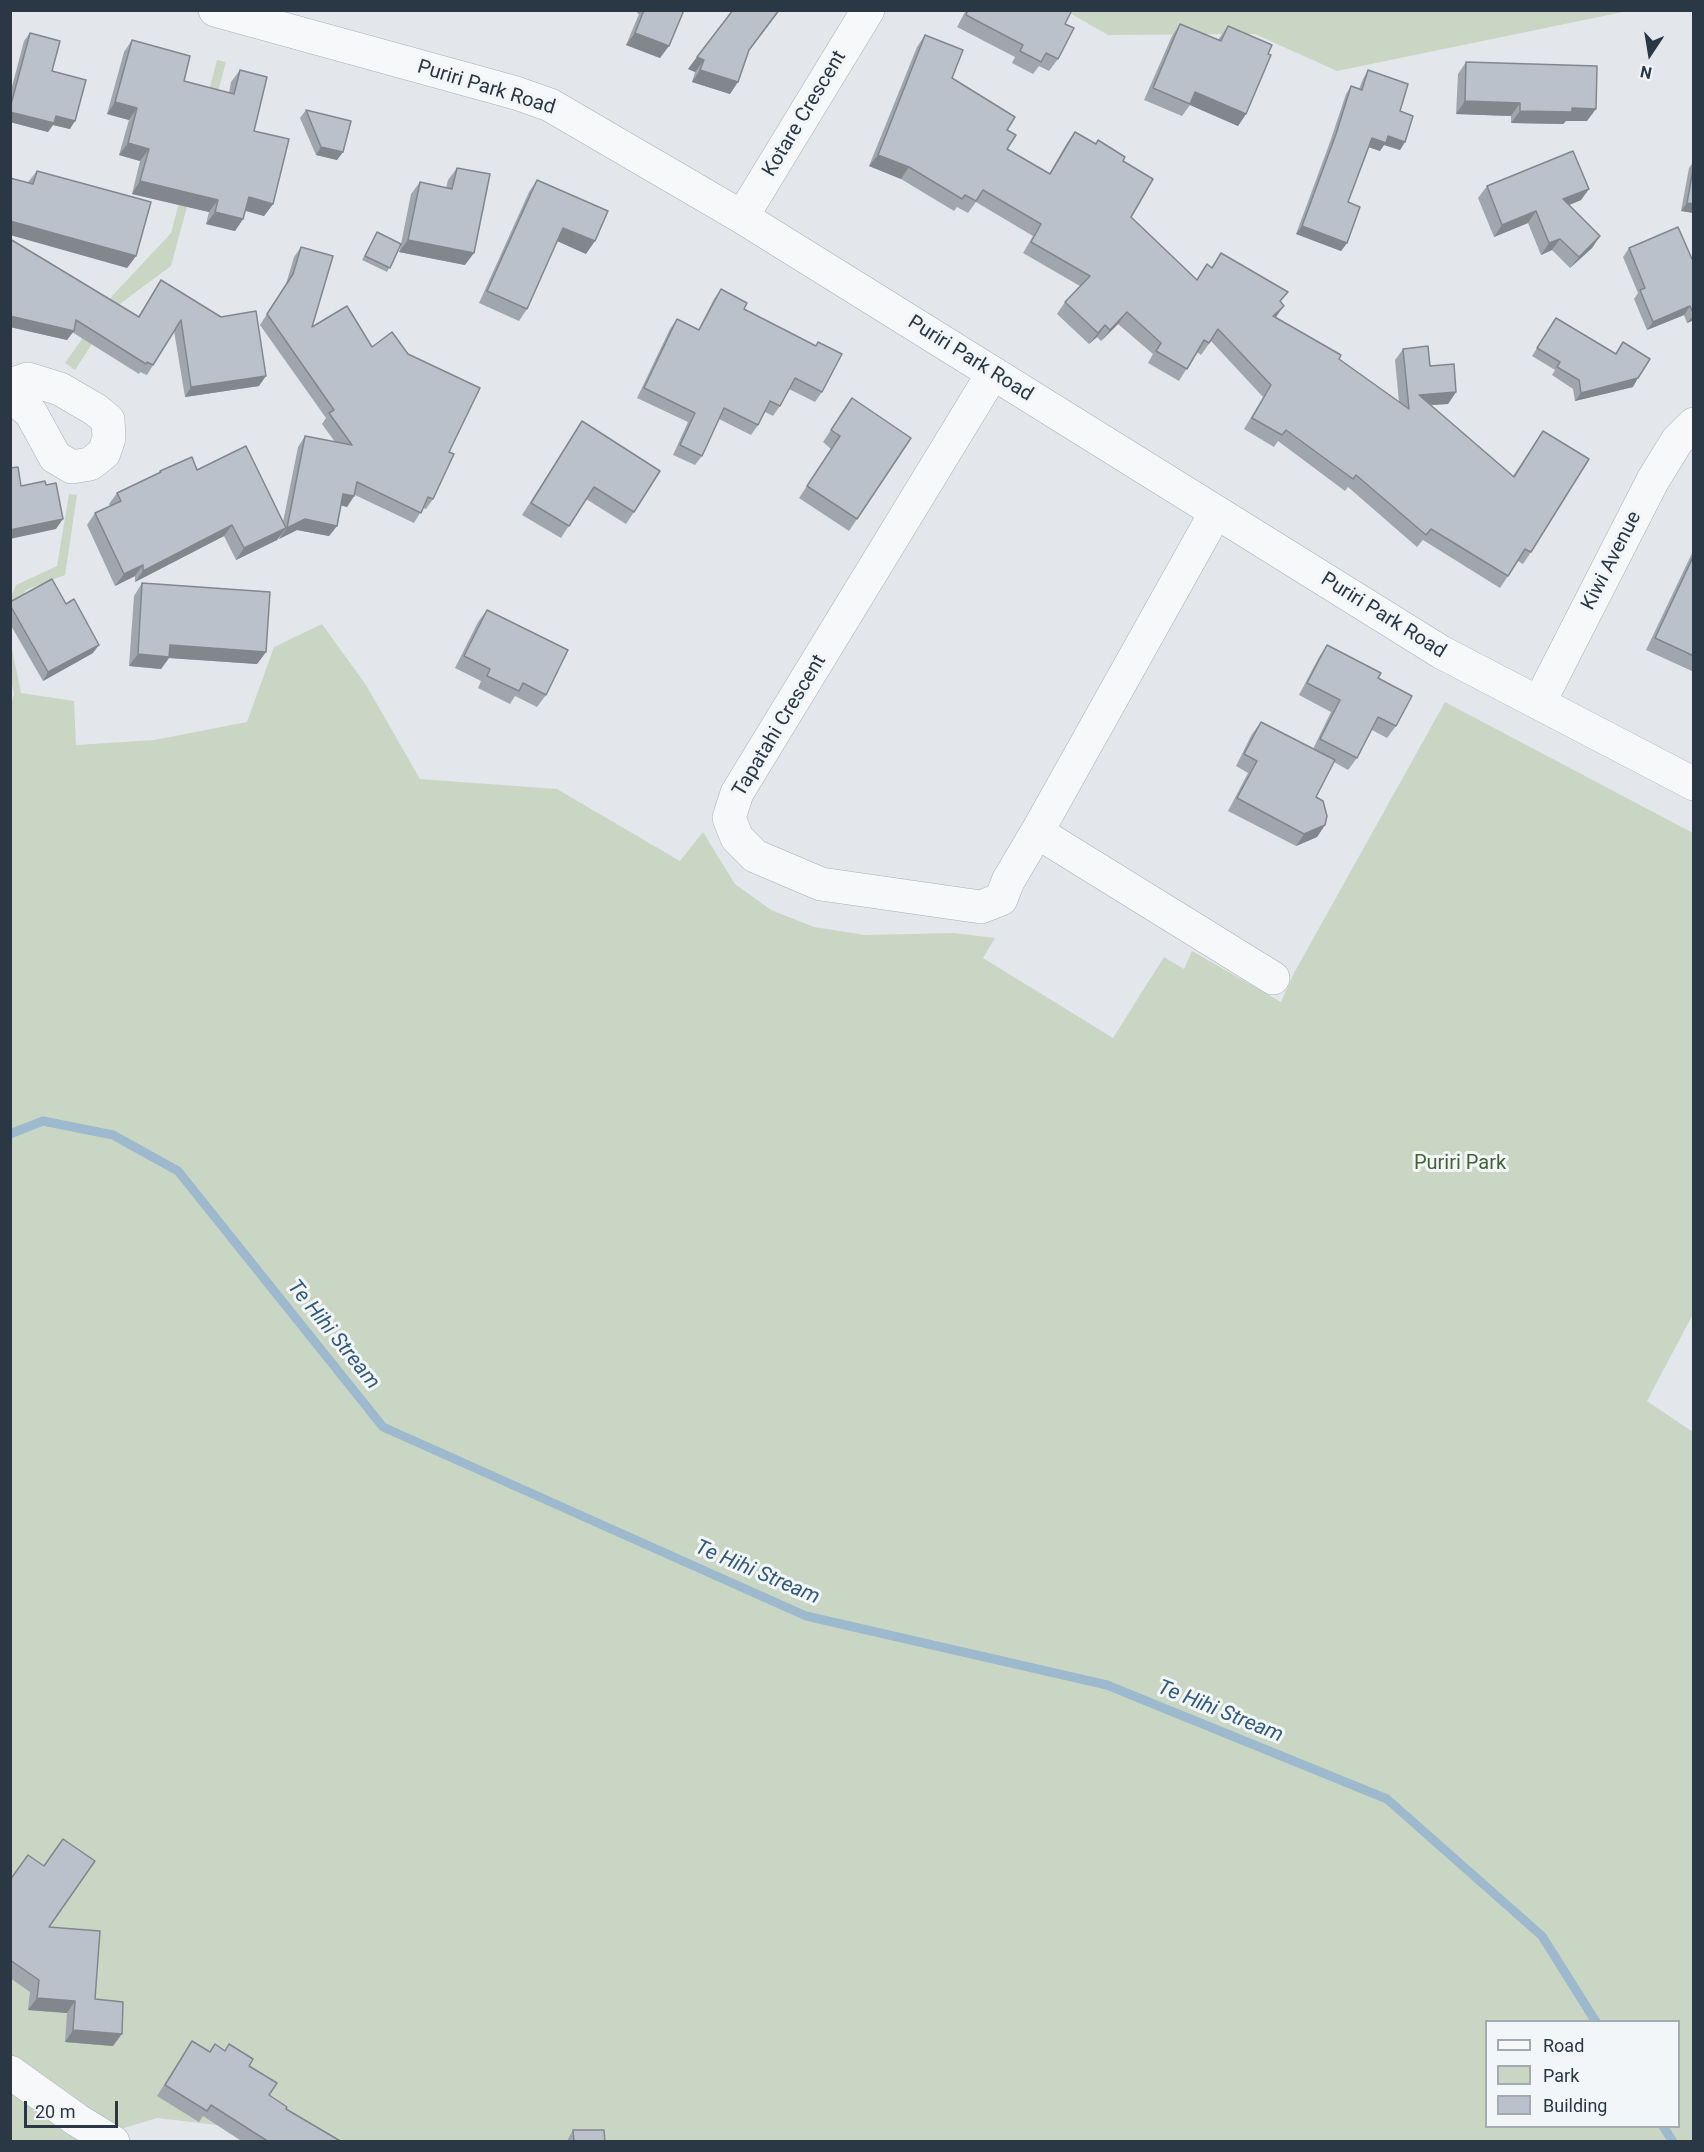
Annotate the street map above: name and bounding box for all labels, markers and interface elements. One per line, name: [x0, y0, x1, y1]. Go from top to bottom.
north arrow: [1620, 24, 1680, 84]
street label: Kotare Crescent: [758, 47, 852, 181]
street label: Puriri Park Road: [414, 56, 558, 120]
text: N: [1639, 62, 1654, 83]
street label: Puriri Park Road: [903, 311, 1037, 407]
street label: Kiwi Avenue: [1577, 508, 1647, 614]
street label: Puriri Park Road: [1316, 568, 1450, 664]
street label: Tapatahi Crescent: [728, 651, 832, 801]
park label: Puriri Park: [1414, 1152, 1506, 1176]
water label: Te Hihi Stream: [281, 1275, 385, 1395]
water label: Te Hihi Stream: [691, 1535, 823, 1611]
water label: Te Hihi Stream: [1154, 1675, 1286, 1749]
legend: [1485, 2020, 1680, 2128]
text: Road: [1543, 2035, 1584, 2056]
text: Park: [1543, 2065, 1579, 2086]
scale bar: [27, 2089, 122, 2127]
text: Building: [1543, 2095, 1607, 2116]
text: 20 m: [35, 2101, 75, 2122]

